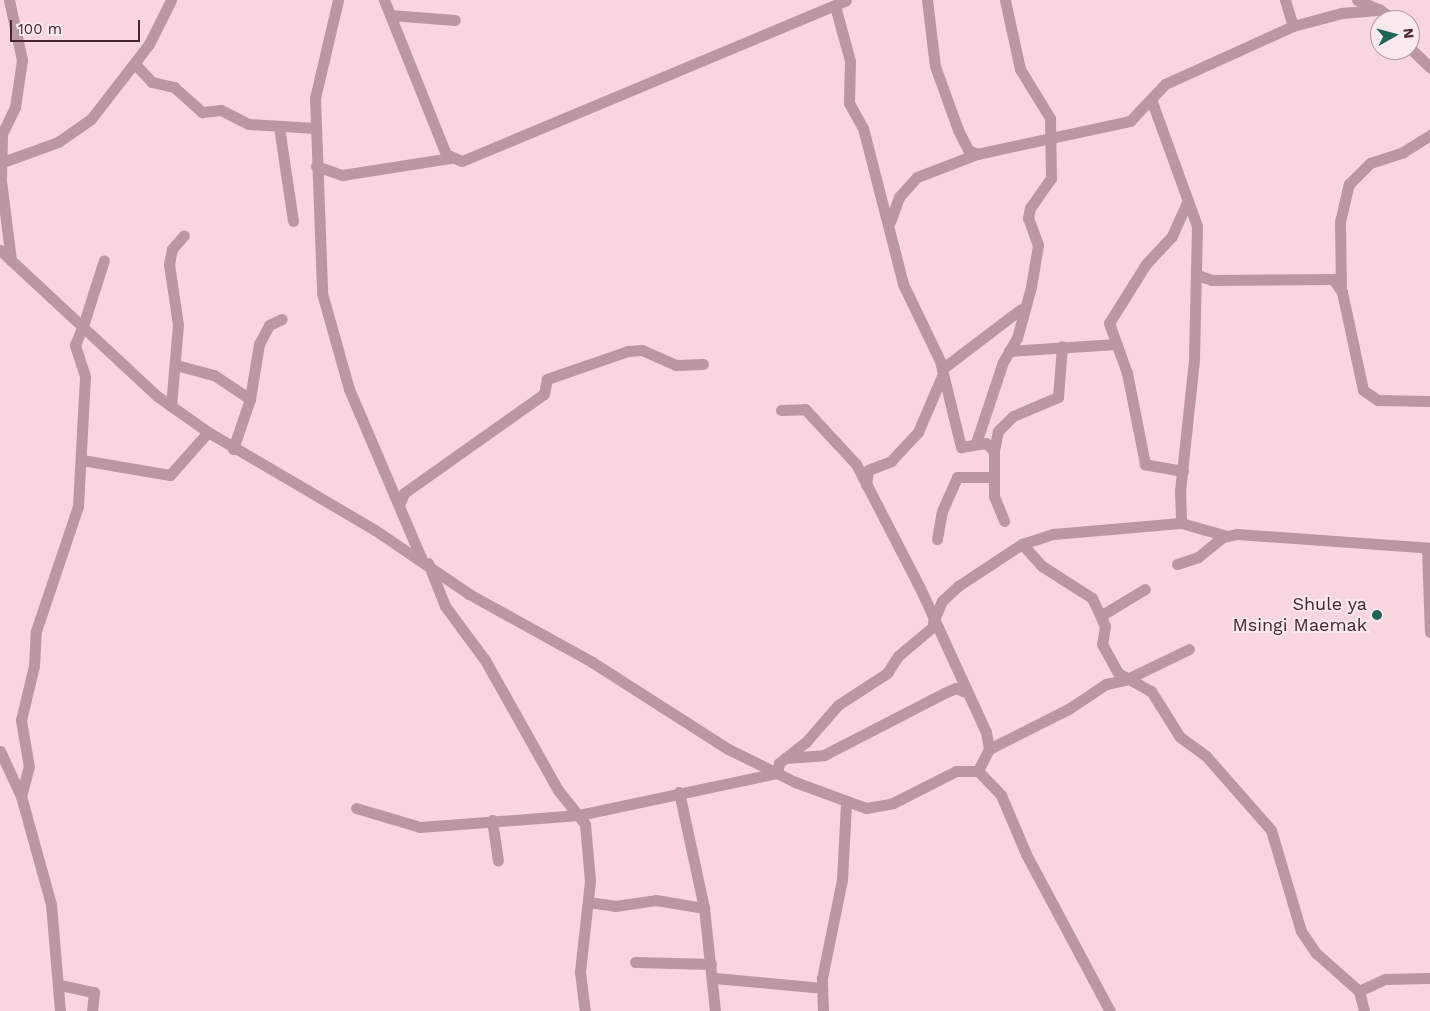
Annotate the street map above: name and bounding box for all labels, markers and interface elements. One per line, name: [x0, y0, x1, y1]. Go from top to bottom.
scale bar: [12, 10, 142, 42]
north arrow: [1370, 10, 1420, 60]
text: 100 m: [18, 20, 62, 38]
text: N: [1400, 27, 1417, 39]
place label: Shule ya Msingi Maemak: [1232, 594, 1367, 636]
marker: Shule ya Msingi Maemak: [1371, 609, 1383, 621]

